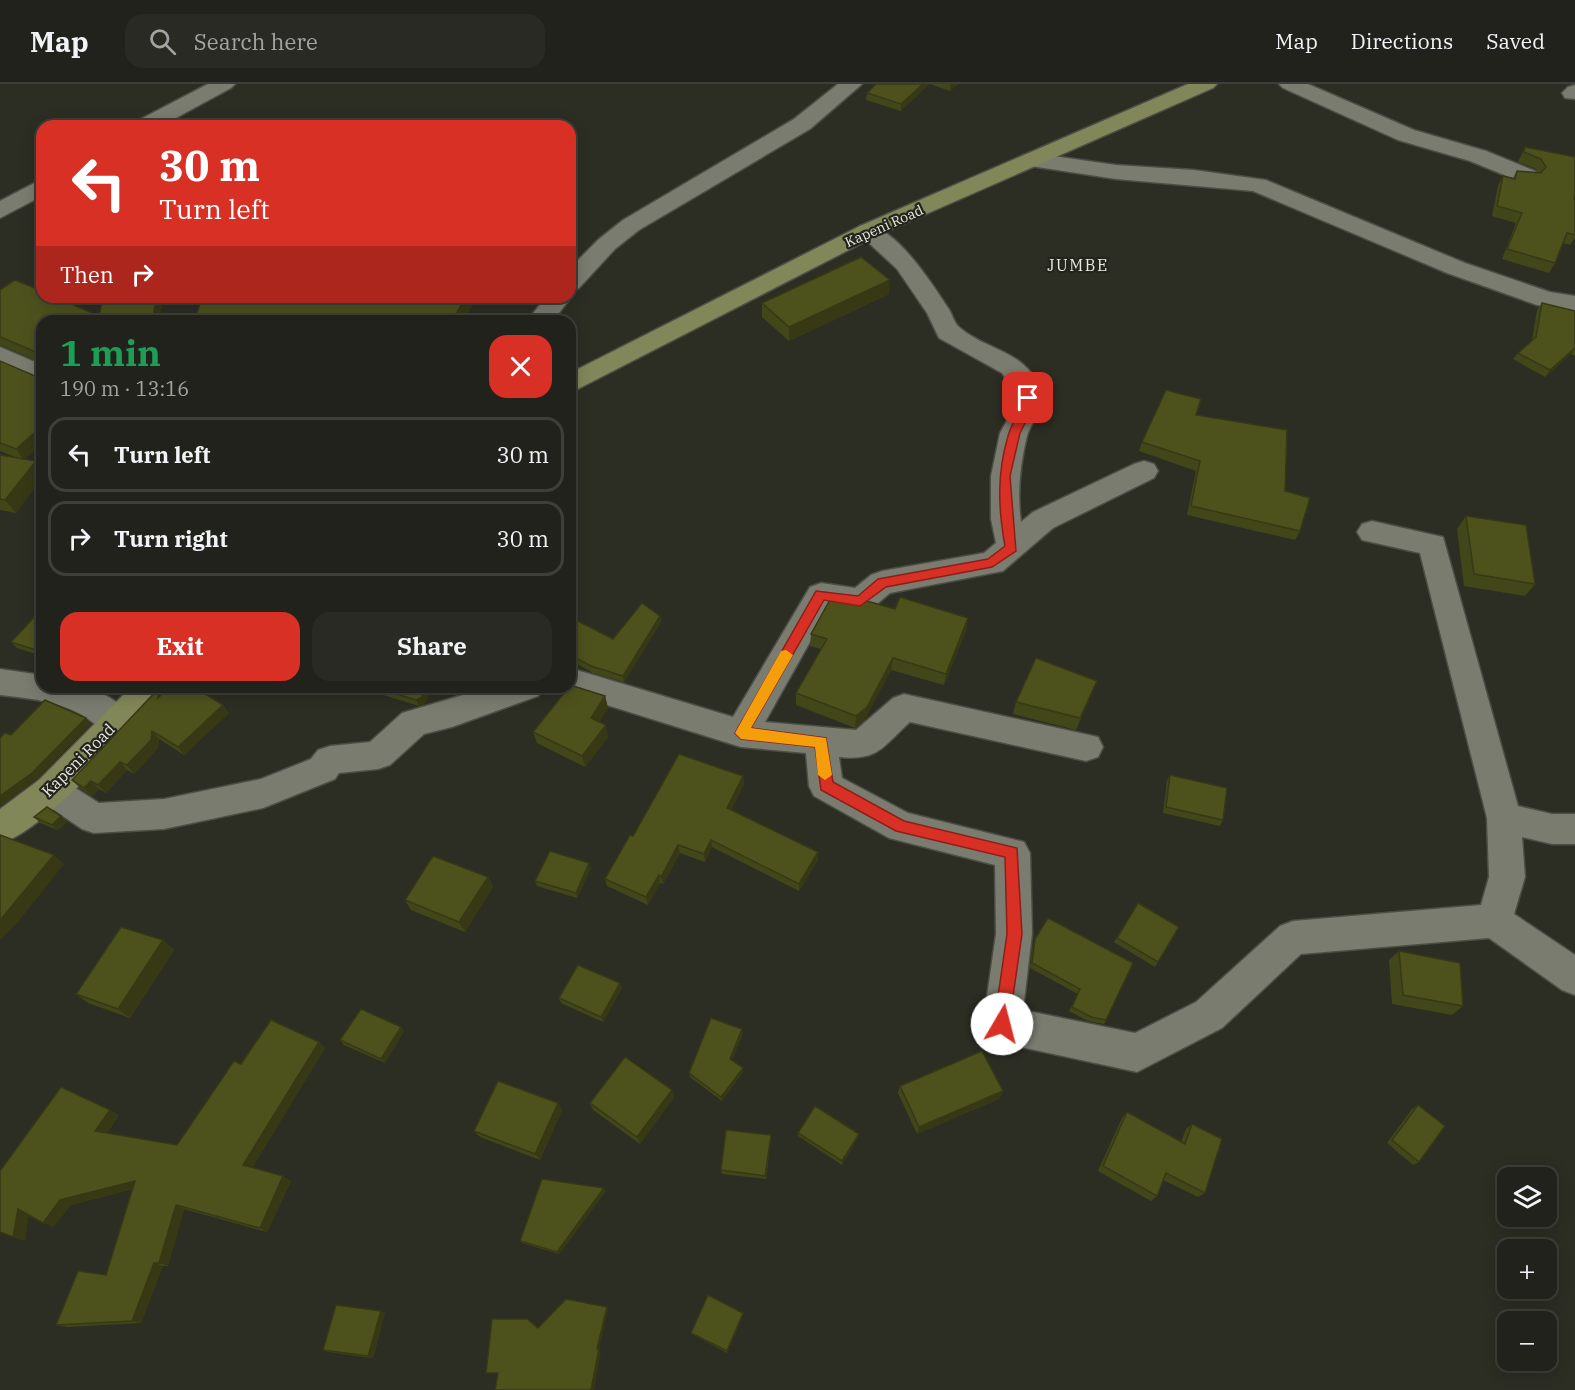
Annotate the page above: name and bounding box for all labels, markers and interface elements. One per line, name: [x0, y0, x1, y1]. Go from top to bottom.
search box: [125, 14, 545, 68]
text: Map: [30, 23, 89, 60]
icon: search: [146, 25, 179, 58]
text: Search here: [194, 27, 318, 56]
text: Map: [1275, 27, 1318, 55]
text: Directions: [1351, 27, 1453, 55]
text: Saved: [1486, 27, 1545, 55]
text: 30 m: [159, 138, 260, 193]
icon: left: [60, 144, 138, 222]
text: Turn left: [159, 191, 270, 226]
street label: Kapeni Road: [842, 201, 926, 251]
district label: JUMBE: [1047, 255, 1109, 275]
icon: right: [126, 258, 159, 291]
text: Then: [60, 260, 114, 289]
text: 1 min: [60, 329, 161, 376]
button: close: [489, 335, 552, 398]
pin: [1002, 372, 1053, 423]
text: 190 m · 13:16: [60, 375, 189, 402]
icon: arrive: [1011, 381, 1044, 414]
icon: left: [63, 438, 96, 471]
text: Turn left: [114, 440, 210, 469]
text: 30 m: [497, 440, 549, 469]
icon: right: [63, 522, 96, 555]
text: Turn right: [114, 524, 228, 553]
text: 30 m: [497, 524, 549, 553]
button: Exit: [60, 612, 300, 681]
button: Share: [312, 612, 552, 681]
street label: Kapeni Road: [37, 719, 119, 801]
position arrow: [970, 992, 1034, 1056]
map controls: [1497, 1167, 1557, 1371]
button: layers: [1497, 1167, 1557, 1227]
button: +: [1497, 1239, 1557, 1299]
button: −: [1497, 1311, 1557, 1371]

